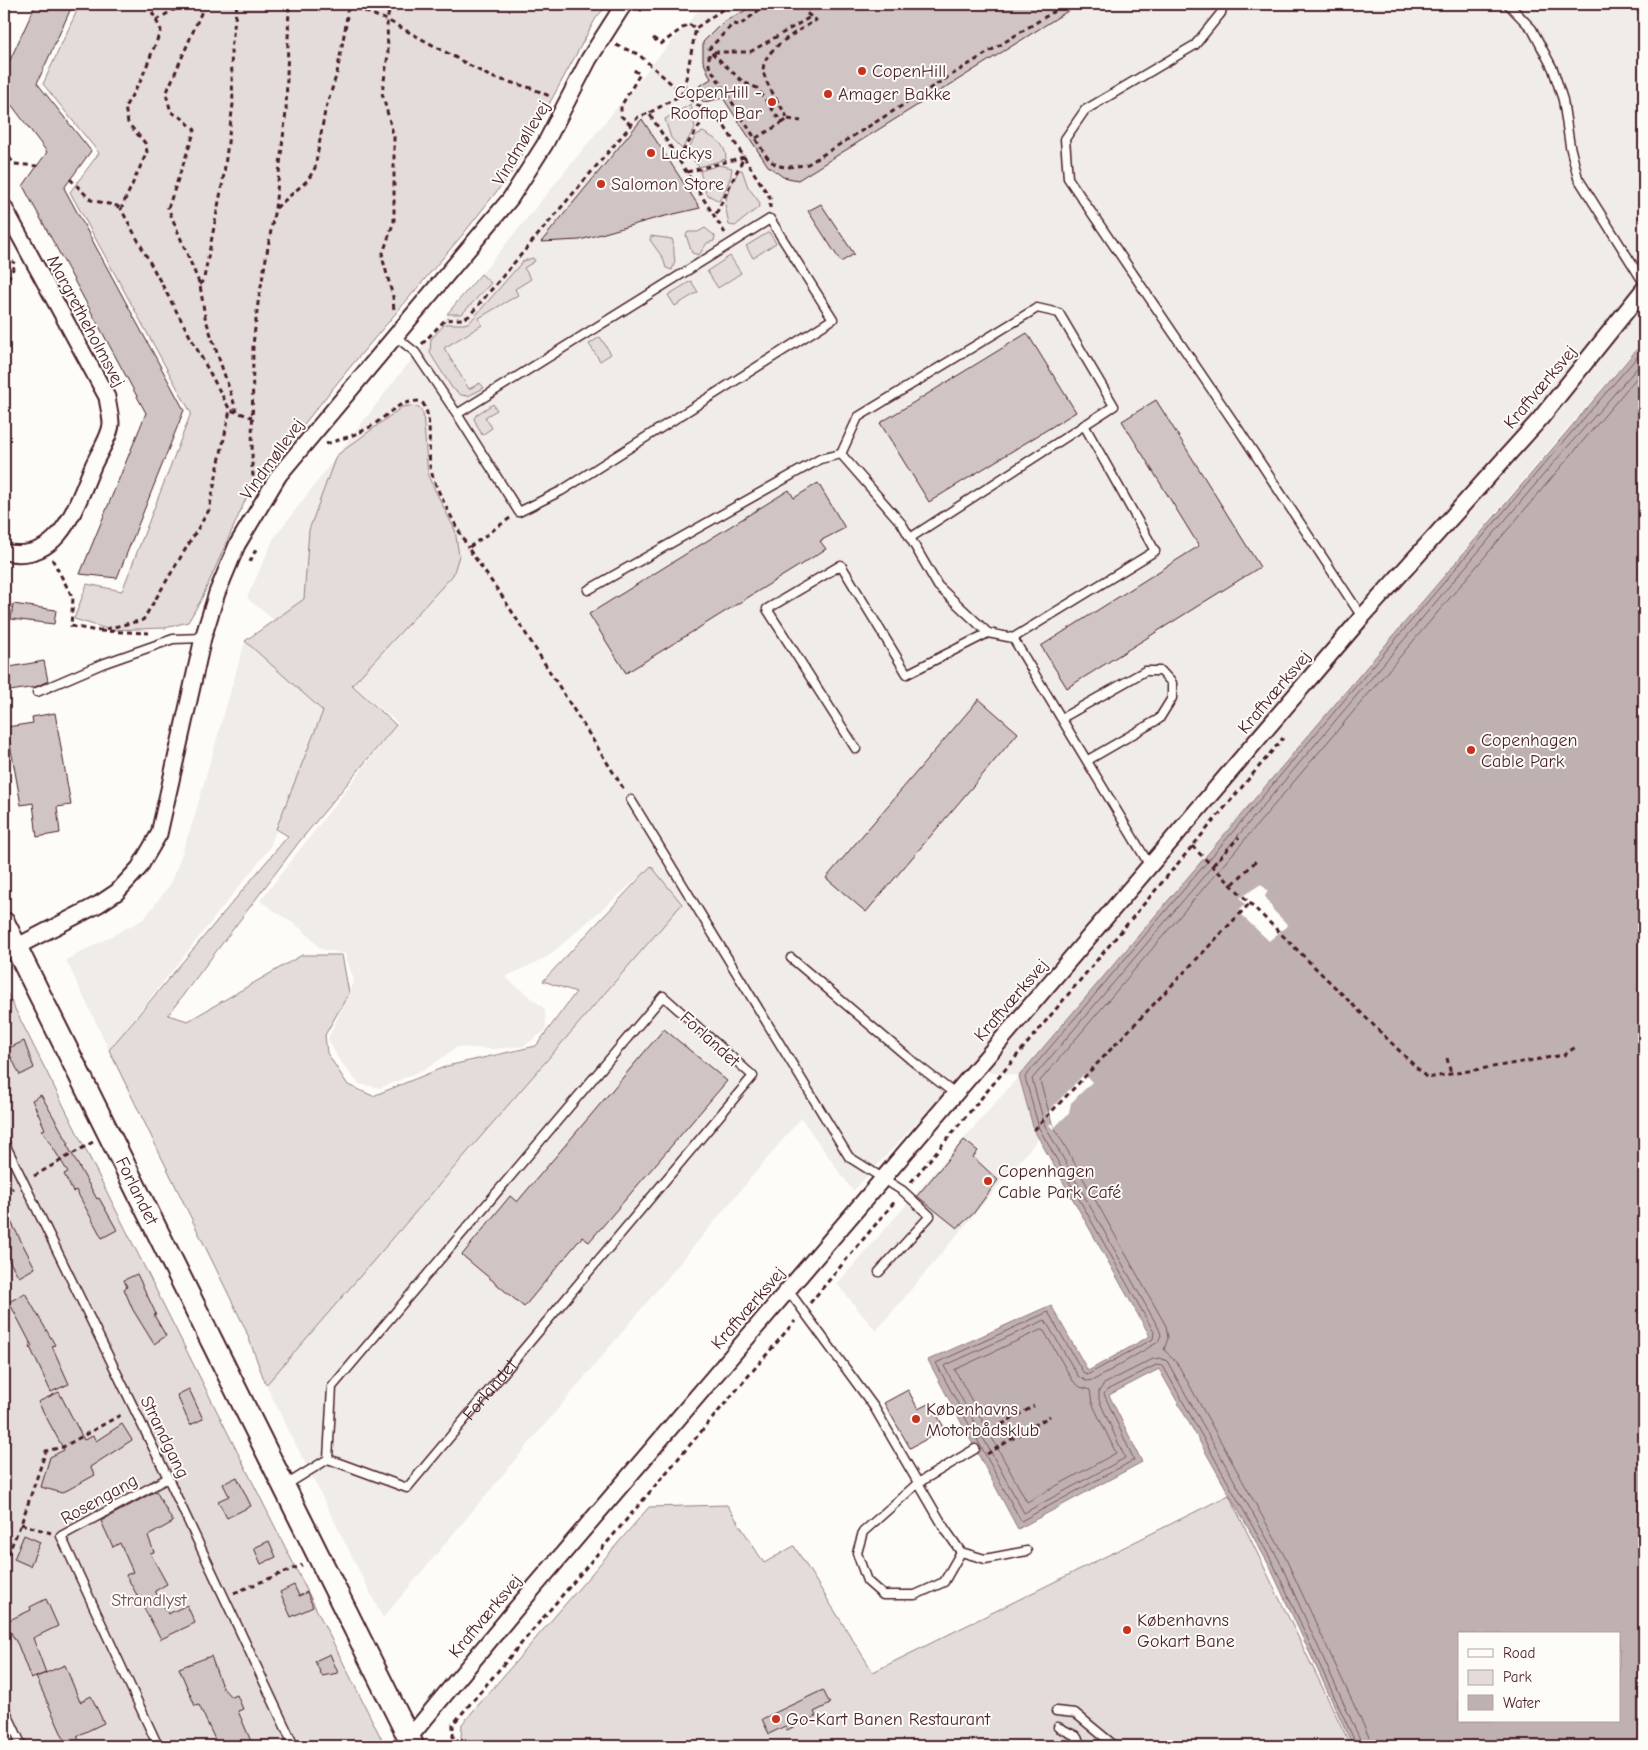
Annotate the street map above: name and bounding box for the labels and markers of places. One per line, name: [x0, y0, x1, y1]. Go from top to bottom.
place label: CopenHill: [872, 61, 946, 82]
marker: CopenHill: [856, 65, 868, 77]
place label: CopenHill - Rooftop Bar: [670, 82, 763, 124]
place label: Amager Bakke: [838, 84, 951, 105]
marker: Amager Bakke: [822, 88, 834, 100]
marker: CopenHill - Rooftop Bar: [766, 96, 778, 108]
place label: Luckys: [661, 143, 712, 164]
marker: Luckys: [645, 147, 657, 159]
place label: Salomon Store: [611, 174, 724, 195]
marker: Salomon Store: [595, 178, 607, 190]
place label: Copenhagen Cable Park: [1481, 730, 1578, 772]
marker: Copenhagen Cable Park: [1465, 744, 1477, 756]
place label: Copenhagen Cable Park Café: [998, 1161, 1121, 1203]
marker: Copenhagen Cable Park Café: [982, 1175, 994, 1187]
place label: Københavns Motorbådsklub: [926, 1399, 1039, 1441]
marker: Københavns Motorbådsklub: [910, 1413, 922, 1425]
place label: Københavns Gokart Bane: [1137, 1610, 1235, 1652]
marker: Københavns Gokart Bane: [1121, 1624, 1133, 1636]
place label: Go-Kart Banen Restaurant: [786, 1709, 991, 1730]
marker: Go-Kart Banen Restaurant: [770, 1713, 782, 1725]

